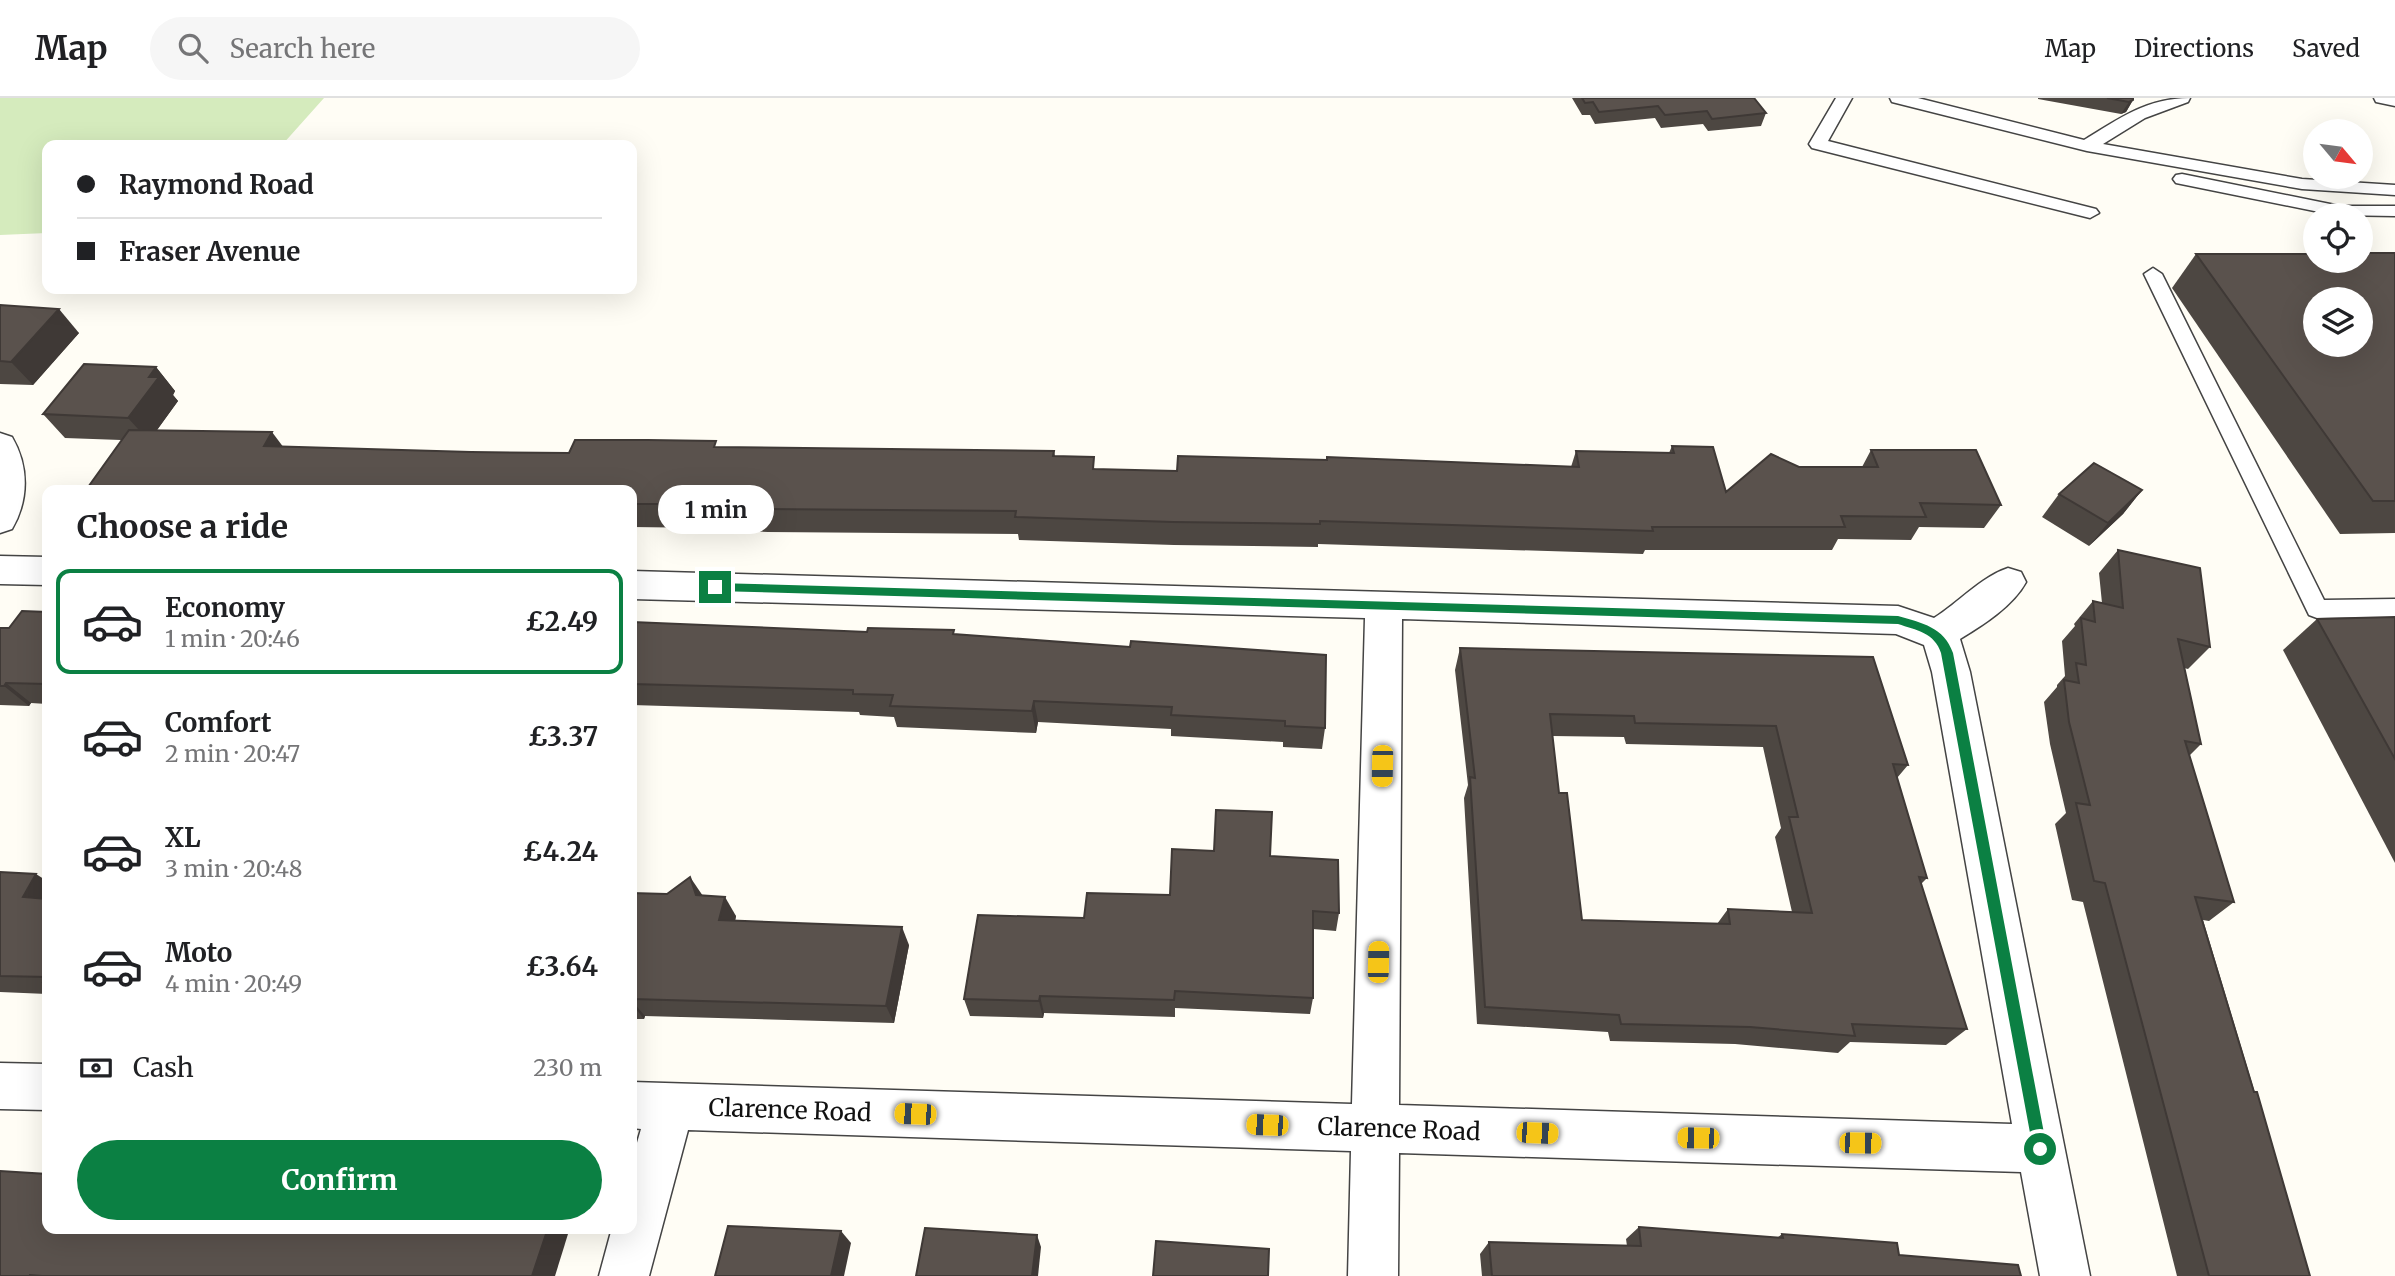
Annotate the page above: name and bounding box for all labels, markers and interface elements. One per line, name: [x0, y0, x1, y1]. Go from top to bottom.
search box: [150, 17, 640, 80]
text: Map: [35, 28, 108, 69]
icon: search: [174, 29, 212, 67]
text: Search here: [230, 32, 375, 65]
text: Map: [2045, 33, 2096, 64]
text: Directions: [2134, 33, 2254, 64]
text: Saved: [2292, 33, 2360, 64]
north arrow: [2303, 119, 2373, 189]
map controls: [2303, 119, 2373, 357]
text: Raymond Road: [119, 168, 314, 201]
button: locate: [2303, 203, 2373, 273]
text: Fraser Avenue: [119, 235, 300, 268]
button: layers: [2303, 287, 2373, 357]
callout: 1 min: [657, 486, 773, 534]
text: 1 min: [685, 495, 747, 524]
text: Choose a ride: [77, 507, 288, 547]
route end: [699, 571, 731, 603]
icon: car: [81, 590, 144, 653]
text: Economy: [165, 591, 285, 624]
text: £2.49: [525, 605, 598, 638]
text: 1 min · 20:46: [165, 624, 300, 653]
icon: car: [81, 705, 144, 768]
text: Comfort: [165, 706, 271, 739]
text: £3.37: [528, 720, 598, 753]
text: 2 min · 20:47: [165, 739, 300, 768]
car: [1372, 745, 1393, 787]
icon: car: [81, 820, 144, 883]
text: XL: [165, 821, 201, 854]
text: £4.24: [523, 835, 598, 868]
text: 3 min · 20:48: [165, 854, 302, 883]
icon: car: [81, 935, 144, 998]
text: Moto: [165, 936, 232, 969]
car: [1368, 941, 1389, 983]
text: £3.64: [525, 950, 598, 983]
text: 4 min · 20:49: [165, 969, 302, 998]
icon: cash: [77, 1049, 115, 1087]
text: Cash: [133, 1051, 194, 1084]
text: 230 m: [533, 1053, 602, 1082]
street label: Clarence Road: [708, 1092, 872, 1128]
car: [894, 1103, 937, 1125]
street label: Clarence Road: [1317, 1111, 1481, 1147]
car: [1246, 1114, 1289, 1136]
car: [1516, 1122, 1559, 1144]
car: [1677, 1127, 1720, 1149]
car: [1839, 1132, 1882, 1154]
route start: [2024, 1133, 2056, 1165]
button: Confirm: [77, 1140, 602, 1220]

